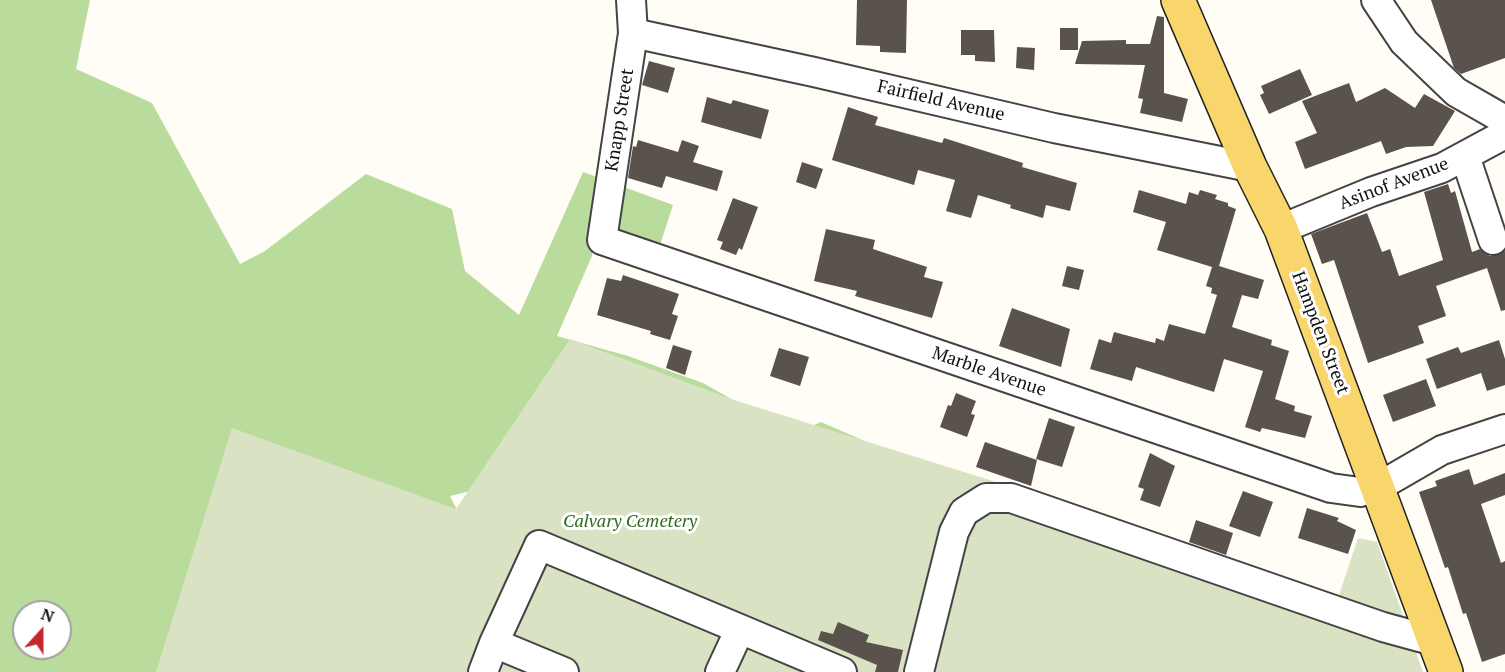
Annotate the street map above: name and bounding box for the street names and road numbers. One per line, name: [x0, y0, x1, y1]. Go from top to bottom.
street label: Knapp Street: [601, 67, 639, 173]
street label: Fairfield Avenue: [875, 76, 1007, 126]
street label: Asinof Avenue: [1336, 153, 1452, 215]
street label: Hampden Street: [1287, 268, 1353, 398]
street label: Marble Avenue: [929, 342, 1049, 402]

